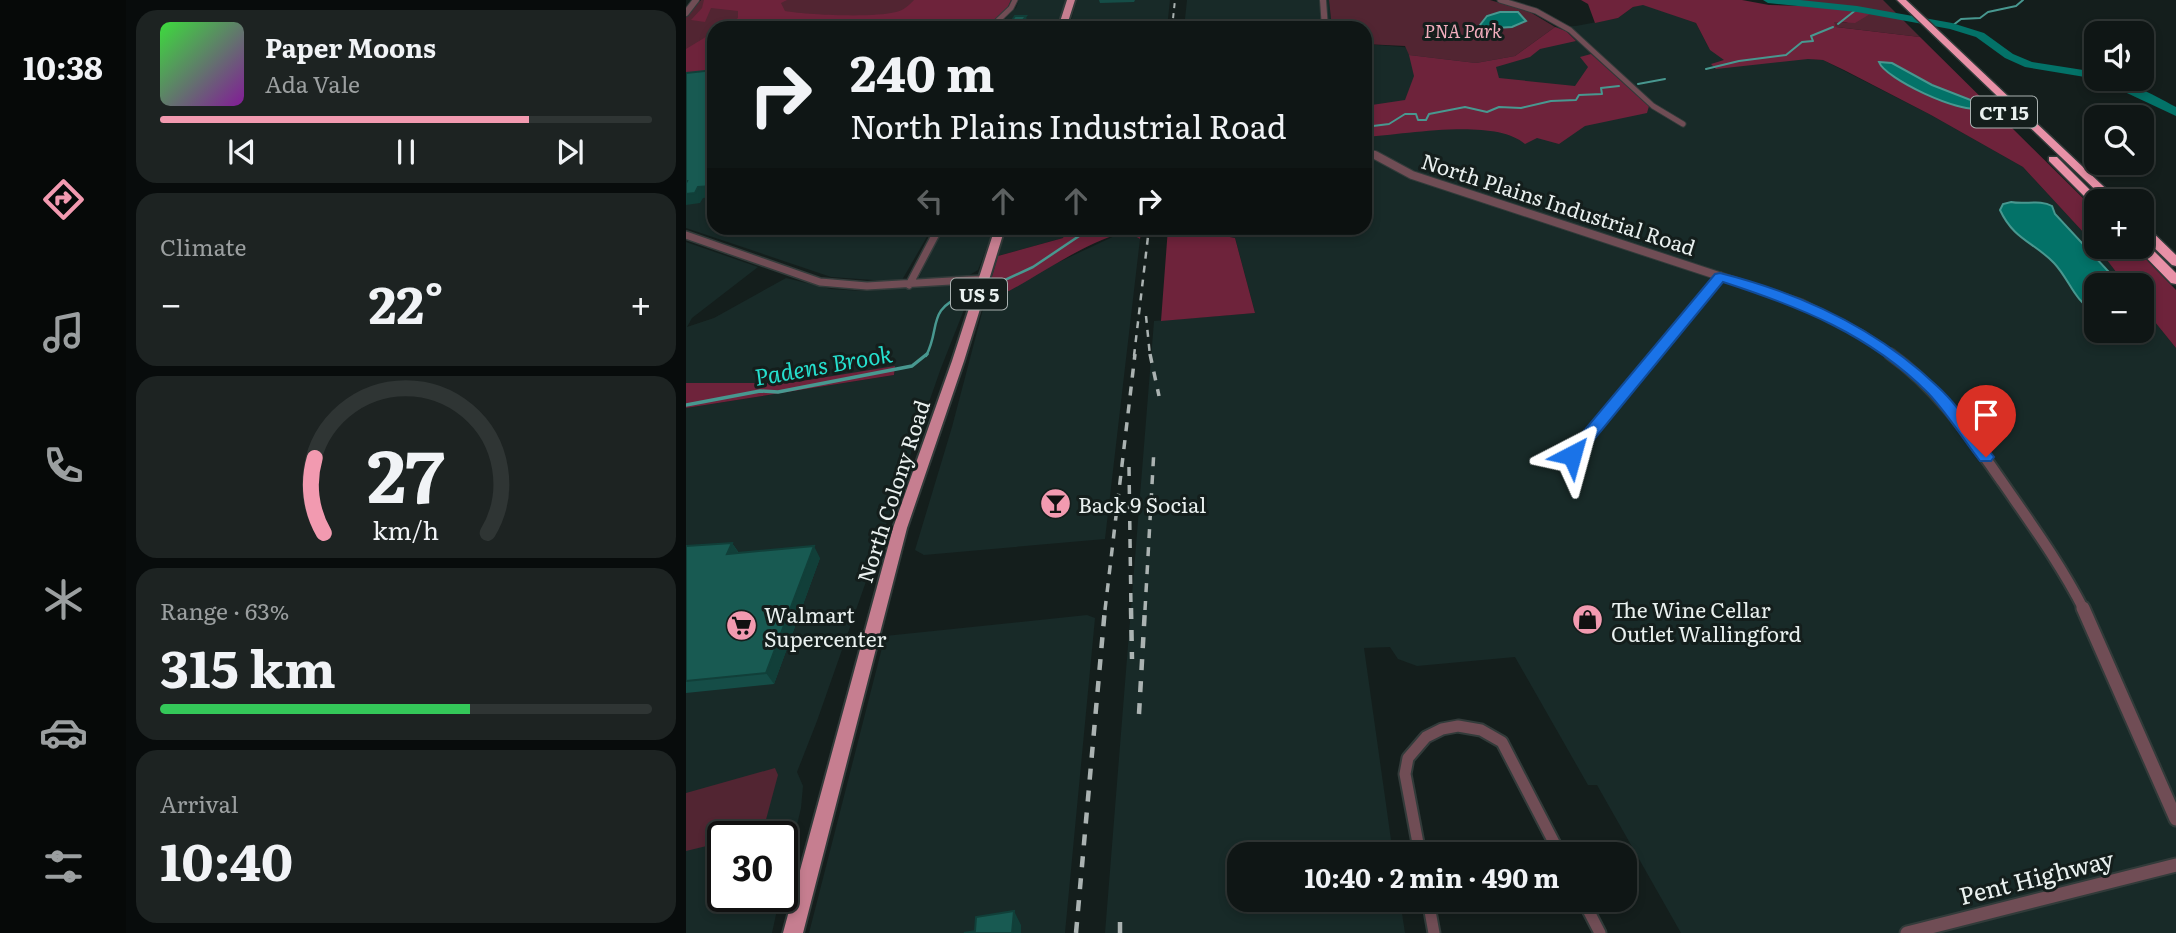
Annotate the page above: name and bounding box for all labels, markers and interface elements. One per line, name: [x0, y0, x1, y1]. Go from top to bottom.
park label: PNA Park: [1424, 17, 1502, 44]
map controls: [2084, 21, 2154, 343]
button: sound: [2084, 21, 2154, 91]
text: Paper Moons: [265, 27, 436, 66]
text: 240 m: [850, 34, 995, 107]
text: 10:38: [23, 42, 103, 90]
icon: right: [735, 49, 826, 140]
text: Ada Vale: [265, 66, 360, 100]
road number: CT 15: [1971, 96, 2037, 128]
text: North Plains Industrial Road: [850, 101, 1286, 149]
button: search: [2084, 105, 2154, 175]
icon: previous: [223, 133, 261, 171]
icon: pause: [387, 133, 425, 171]
icon: next: [551, 133, 589, 171]
street label: North Plains Industrial Road: [1418, 144, 1700, 262]
icon: directions: [39, 175, 88, 224]
icon: left: [911, 182, 949, 220]
icon: ahead: [984, 182, 1022, 220]
icon: ahead: [1057, 182, 1095, 220]
icon: right: [1130, 182, 1168, 220]
button: +: [2084, 189, 2154, 259]
text: Climate: [160, 229, 246, 263]
text: 22°: [368, 263, 444, 340]
text: −: [160, 273, 182, 330]
text: +: [630, 273, 652, 330]
button: −: [2084, 273, 2154, 343]
road number: US 5: [951, 278, 1007, 310]
icon: music: [39, 308, 88, 357]
water label: Padens Brook: [751, 335, 895, 393]
pin: [1956, 385, 2016, 457]
street label: North Colony Road: [848, 395, 936, 586]
icon: arrive: [1967, 396, 2005, 434]
text: 27: [367, 417, 445, 525]
position arrow: [1535, 418, 1609, 492]
icon: phone: [39, 441, 88, 490]
bar icon: Back 9 Social: [1038, 486, 1072, 520]
place label: Back 9 Social: [1078, 488, 1206, 519]
text: km/h: [373, 510, 439, 547]
icon: climate: [39, 575, 88, 624]
text: Range · 63%: [160, 593, 289, 627]
place label: The Wine Cellar Outlet Wallingford: [1611, 593, 1802, 648]
place label: Walmart Supercenter: [764, 598, 886, 653]
shop icon: The Wine Cellar Outlet Wallingford: [1571, 603, 1605, 637]
supermarket icon: Walmart Supercenter: [724, 608, 758, 642]
text: 315 km: [160, 627, 336, 704]
icon: car: [39, 708, 88, 757]
text: Arrival: [160, 786, 239, 820]
text: 10:40: [160, 820, 293, 897]
speed limit sign: 30: [707, 821, 798, 912]
street label: Pent Highway: [1955, 840, 2117, 912]
icon: filters: [39, 842, 88, 891]
text: 10:40 · 2 min · 490 m: [1305, 857, 1559, 896]

